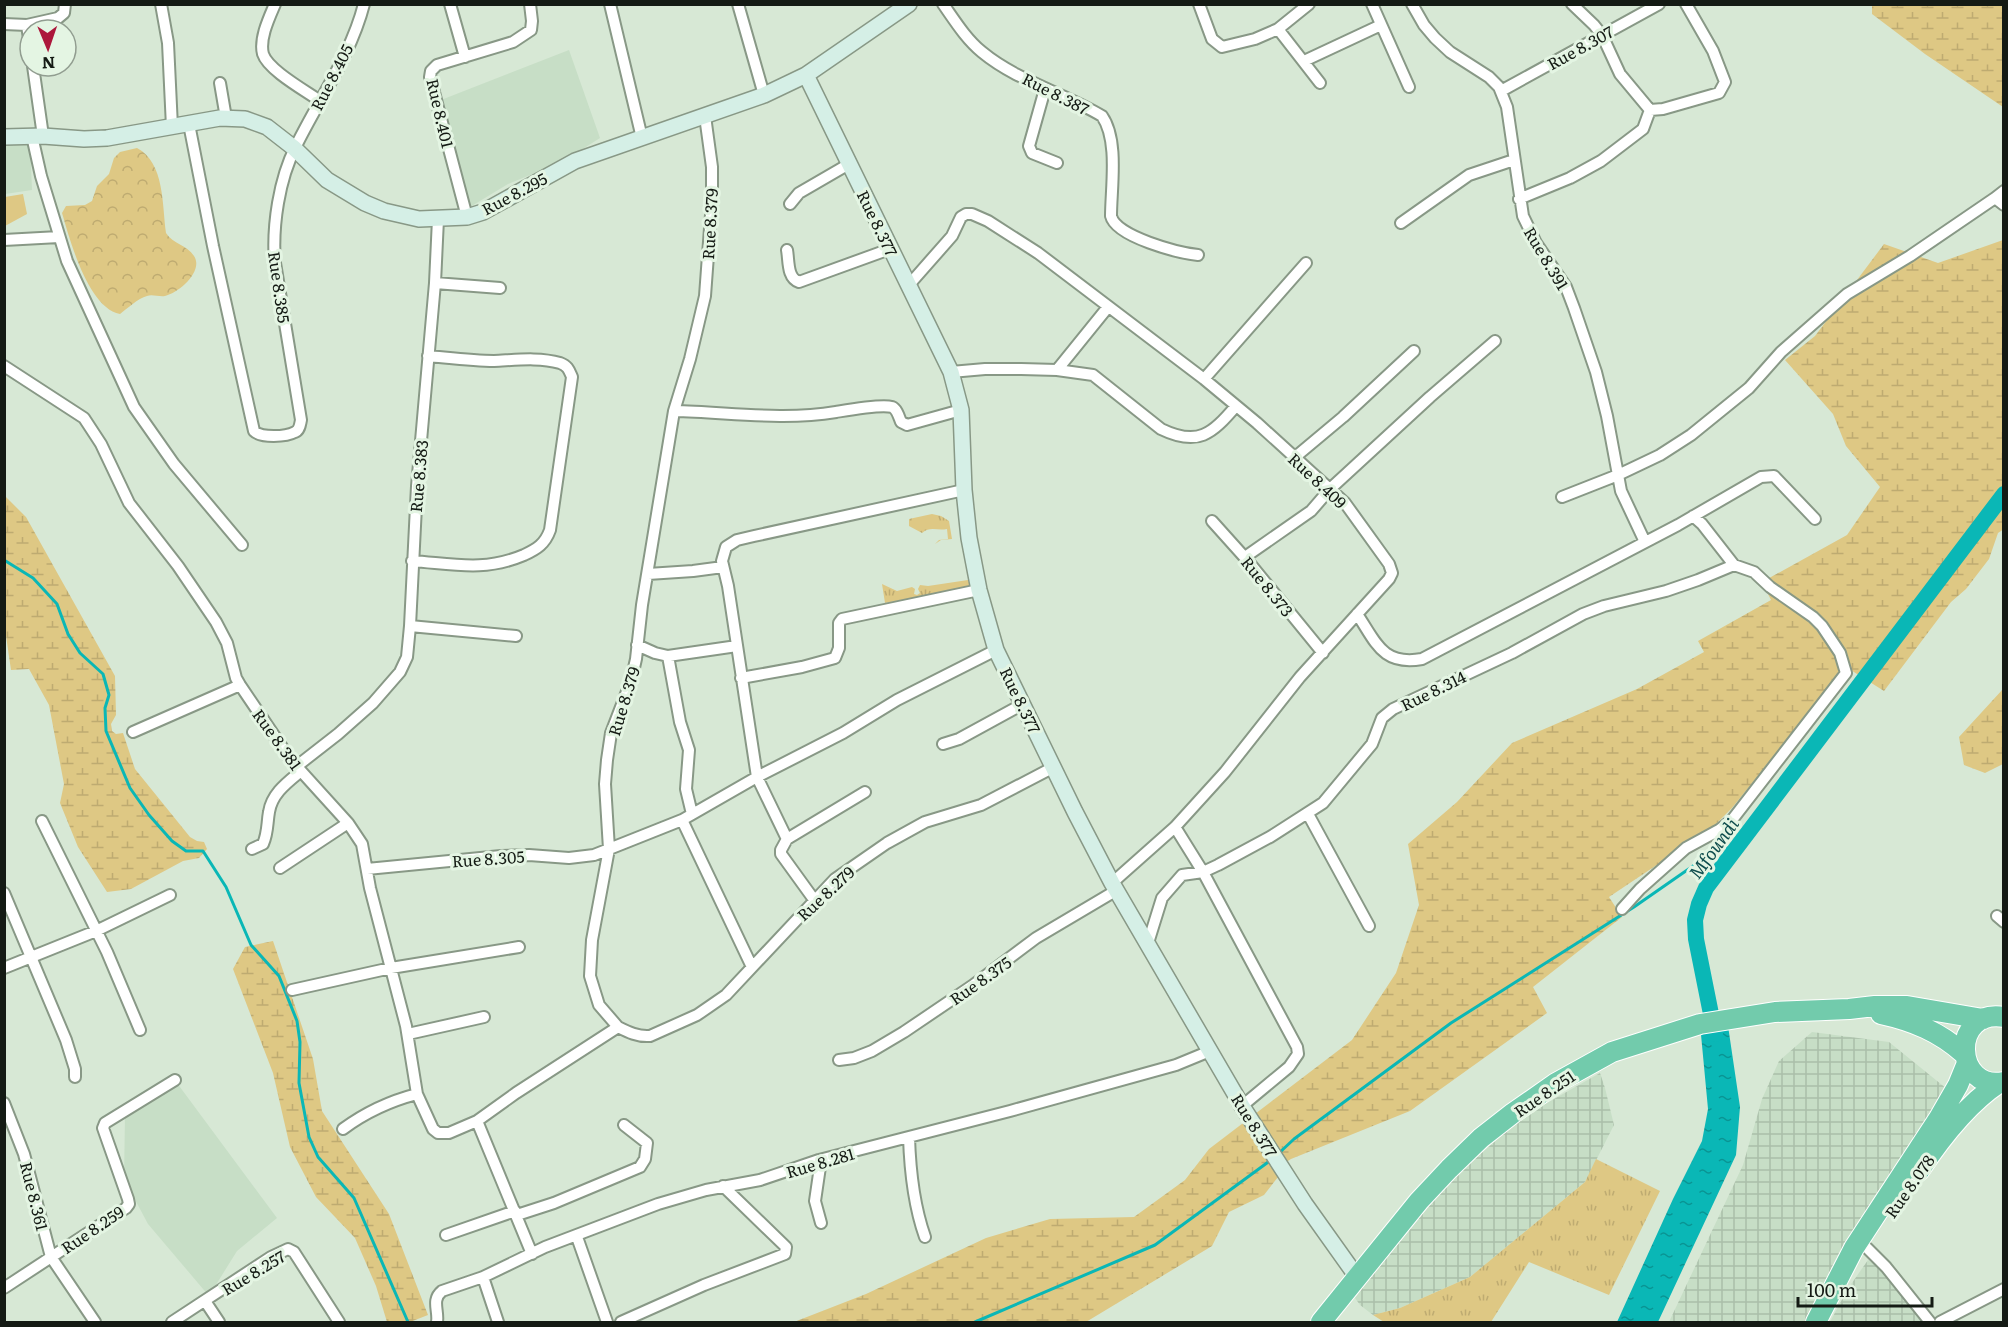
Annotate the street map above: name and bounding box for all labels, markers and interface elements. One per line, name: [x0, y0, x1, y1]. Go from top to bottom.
north arrow: [18, 18, 78, 78]
street label: Rue 8.307: [1542, 19, 1618, 75]
street label: Rue 8.405: [304, 39, 358, 115]
text: N: [41, 52, 56, 76]
street label: Rue 8.387: [1018, 66, 1094, 120]
street label: Rue 8.401: [421, 76, 461, 151]
street label: Rue 8.295: [477, 166, 551, 220]
street label: Rue 8.377: [852, 186, 904, 260]
street label: Rue 8.379: [695, 188, 723, 260]
street label: Rue 8.391: [1519, 222, 1576, 295]
street label: Rue 8.385: [263, 250, 297, 324]
street label: Rue 8.383: [403, 439, 433, 513]
street label: Rue 8.409: [1283, 447, 1353, 513]
street label: Rue 8.373: [1236, 551, 1300, 621]
street label: Rue 8.379: [601, 663, 645, 739]
street label: Rue 8.377: [995, 663, 1047, 737]
street label: Rue 8.314: [1396, 664, 1470, 716]
street label: Rue 8.381: [248, 703, 309, 775]
water label: Mfoundi: [1682, 811, 1745, 884]
street label: Rue 8.305: [451, 843, 525, 873]
street label: Rue 8.279: [791, 860, 859, 926]
street label: Rue 8.375: [944, 950, 1016, 1010]
street label: Rue 8.251: [1509, 1063, 1580, 1122]
street label: Rue 8.377: [1226, 1088, 1284, 1162]
street label: Rue 8.281: [783, 1141, 857, 1183]
street label: Rue 8.078: [1878, 1149, 1940, 1223]
street label: Rue 8.361: [15, 1159, 55, 1234]
street label: Rue 8.259: [56, 1199, 128, 1259]
street label: Rue 8.257: [216, 1243, 290, 1301]
scale bar: [1798, 1270, 1932, 1308]
text: 100 m: [1807, 1276, 1856, 1303]

